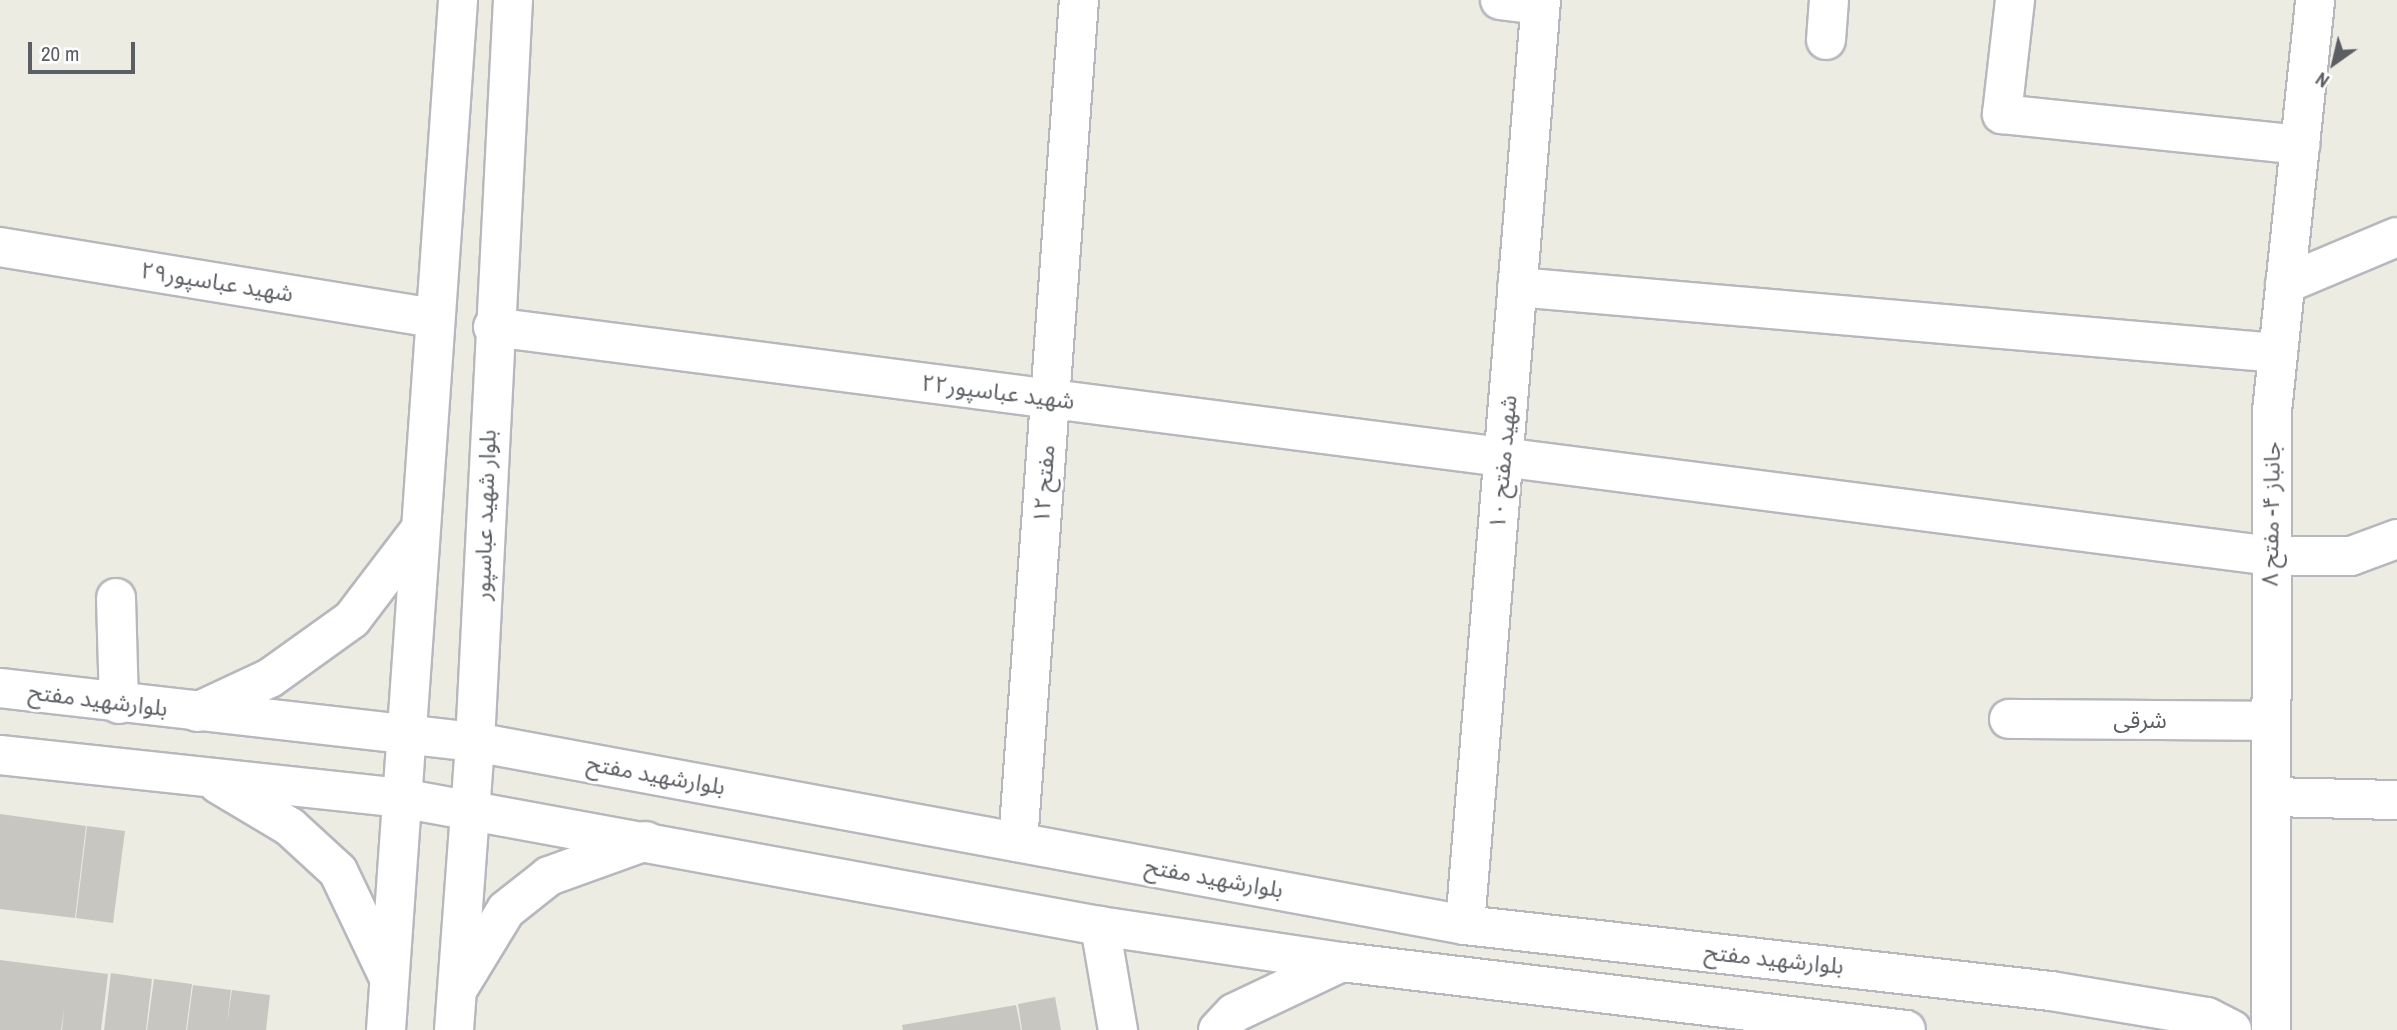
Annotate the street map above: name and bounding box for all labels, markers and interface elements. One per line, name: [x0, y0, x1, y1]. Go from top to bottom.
scale bar: [32, 28, 138, 72]
north arrow: [2299, 28, 2369, 98]
text: 20 m: [41, 39, 79, 68]
text: N: [2310, 66, 2334, 94]
street label: شهید عباسپور۲۹: [139, 256, 295, 308]
street label: شهید عباسپور۲۲: [920, 369, 1076, 415]
street label: شهید مفتح ۱۰: [1483, 394, 1523, 530]
street label: بلوار شهید عباسپور: [468, 429, 502, 601]
street label: جانباز ۴- مفتح ۸: [2256, 441, 2286, 587]
street label: مفتح ۱۲: [1027, 444, 1061, 524]
street label: بلوارشهید مفتح: [27, 678, 169, 722]
street label: شرقی: [2113, 706, 2167, 734]
street label: بلوارشهید مفتح: [585, 749, 727, 801]
street label: بلوارشهید مفتح: [1143, 852, 1285, 904]
street label: بلوارشهید مفتح: [1703, 938, 1845, 980]

